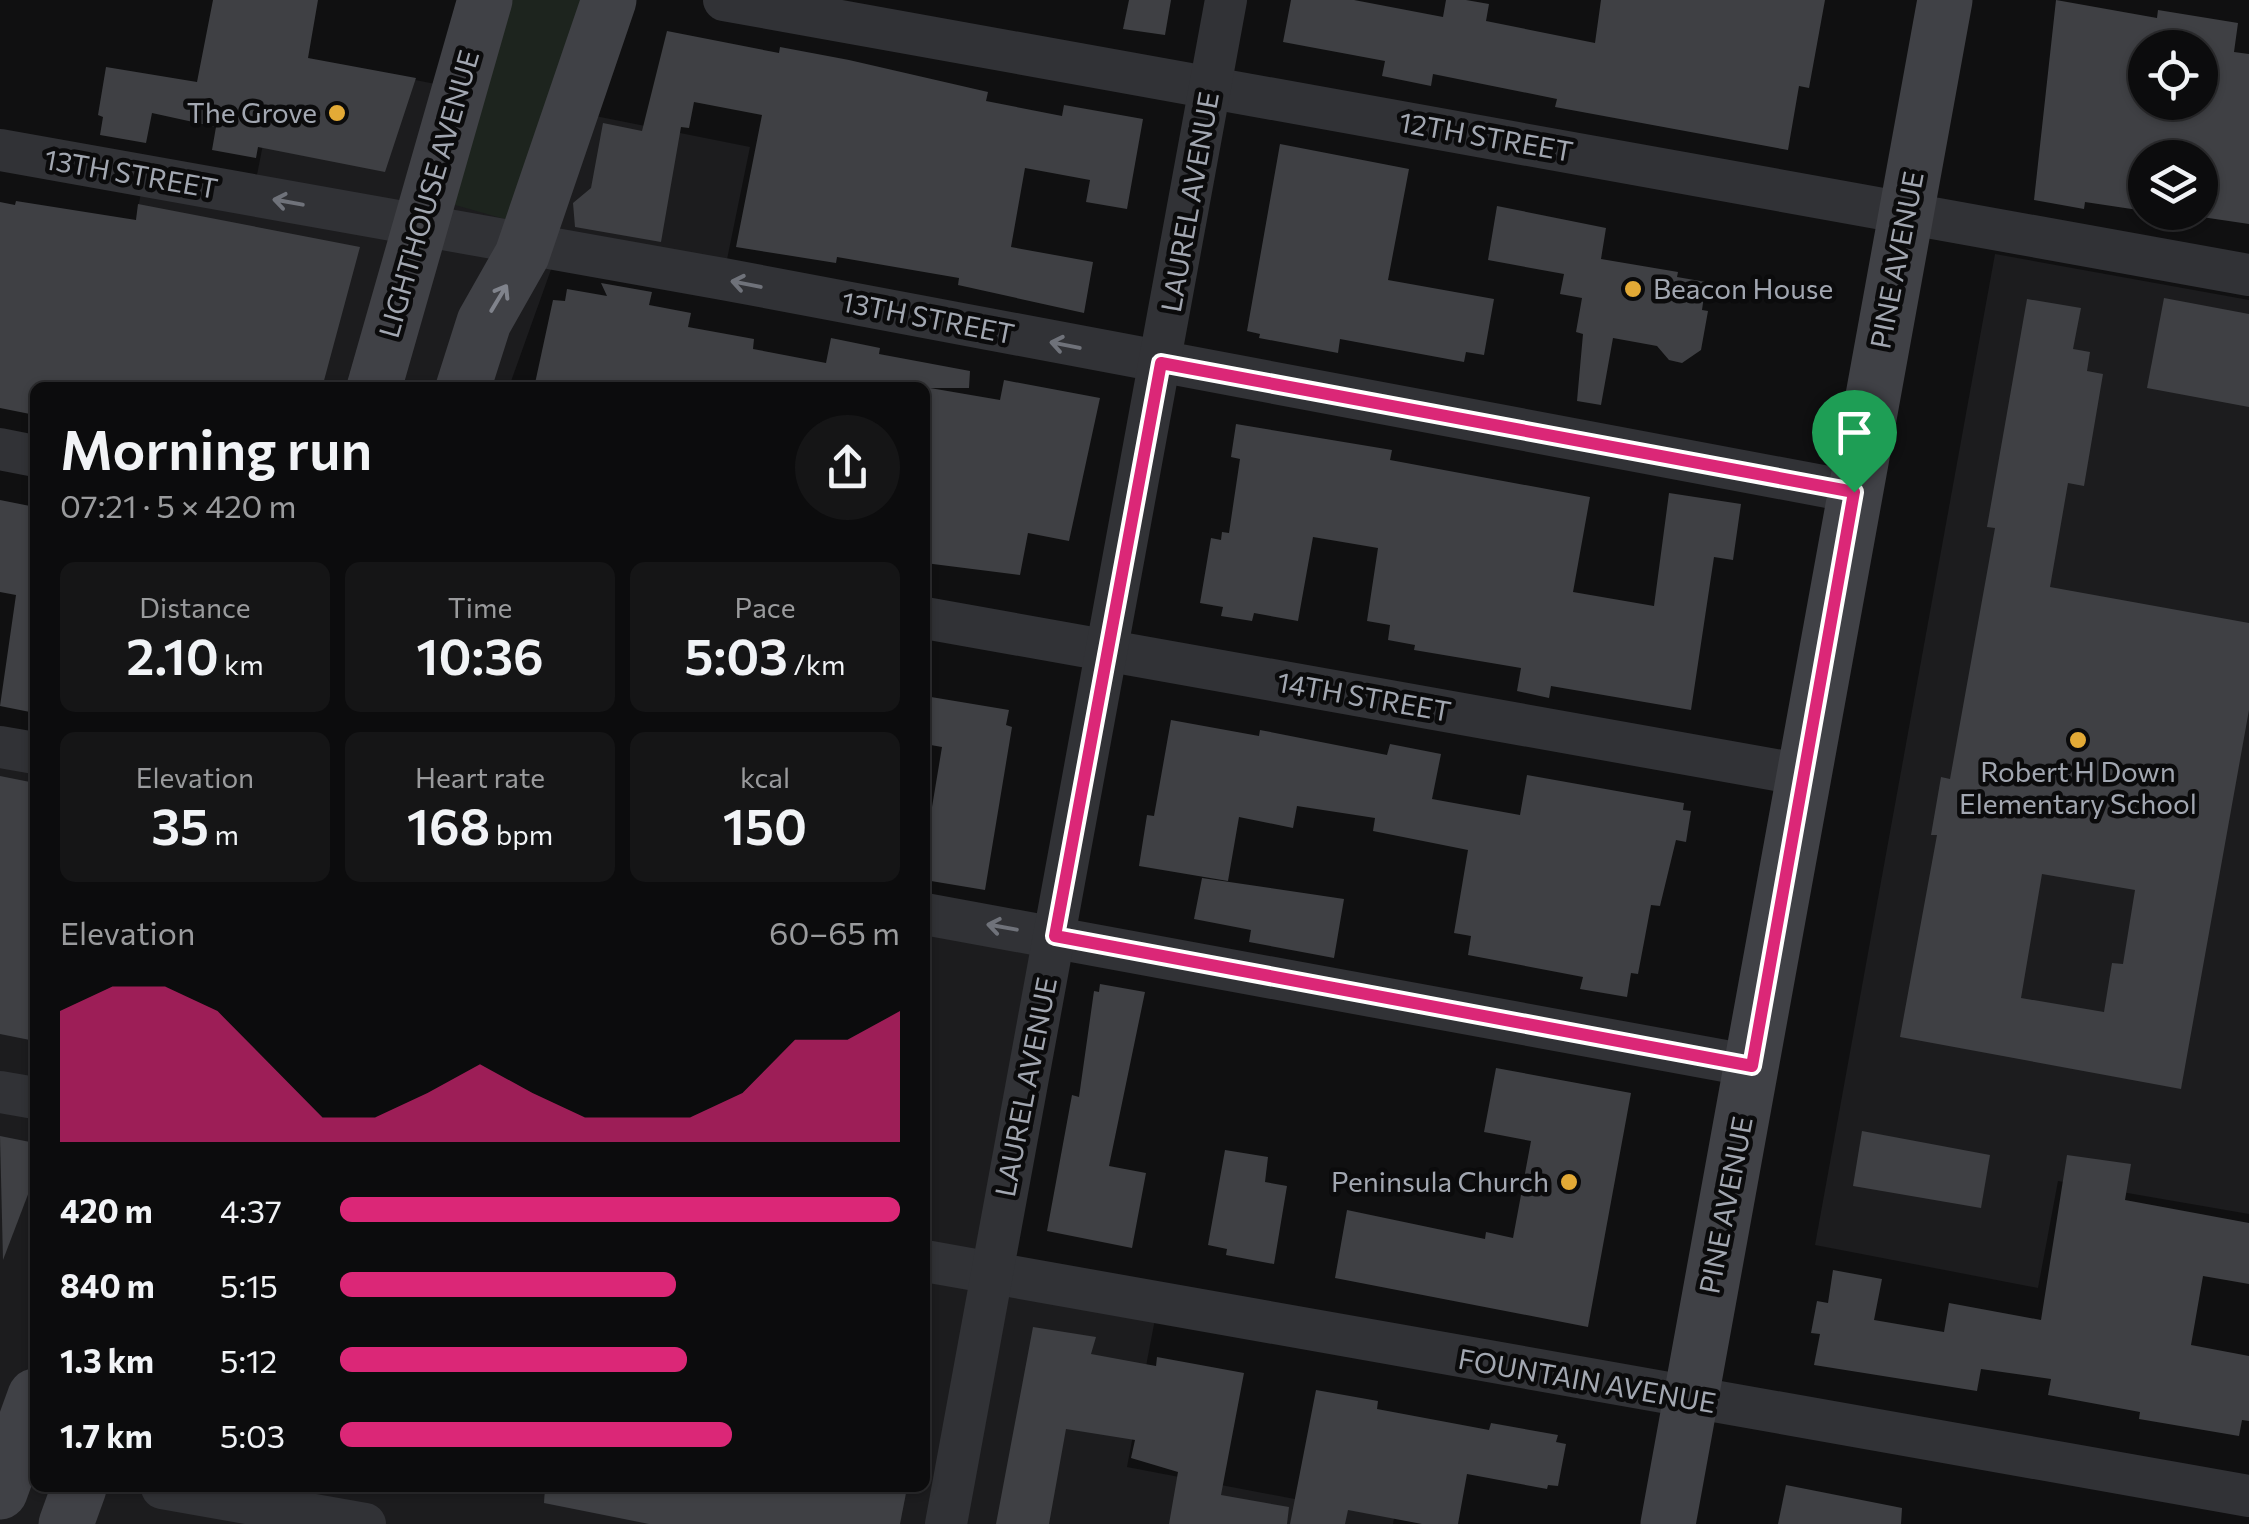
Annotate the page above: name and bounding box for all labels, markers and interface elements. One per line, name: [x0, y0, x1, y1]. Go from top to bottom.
map controls: [2128, 30, 2218, 230]
button: locate: [2128, 30, 2218, 120]
street label: LIGHTHOUSE AVENUE: [371, 46, 485, 341]
street label: LAUREL AVENUE: [1153, 89, 1225, 315]
place label: The Grove: [187, 95, 317, 129]
marker: The Grove: [326, 102, 348, 124]
street label: 12TH STREET: [1397, 104, 1576, 168]
button: layers: [2128, 140, 2218, 230]
street label: 13TH STREET: [42, 141, 220, 205]
street label: PINE AVENUE: [1862, 168, 1930, 351]
one-way arrow: [272, 192, 304, 211]
place label: Beacon House: [1653, 271, 1833, 305]
one-way arrow: [731, 273, 763, 292]
marker: Beacon House: [1622, 278, 1644, 300]
one-way arrow: [489, 284, 509, 313]
street label: 13TH STREET: [839, 284, 1018, 350]
one-way arrow: [1050, 335, 1082, 354]
pin: [1812, 390, 1897, 493]
icon: arrive: [1827, 405, 1882, 460]
text: Morning run: [60, 414, 372, 481]
button: share: [795, 415, 900, 520]
text: 07:21 · 5 × 420 m: [60, 485, 297, 525]
text: Distance: [139, 590, 251, 624]
text: Time: [448, 590, 512, 624]
text: Pace: [735, 590, 795, 624]
text: 2.10: [126, 624, 219, 685]
text: 10:36: [416, 624, 544, 685]
text: 5:03: [685, 624, 788, 685]
text: km: [219, 647, 264, 681]
text: /km: [788, 647, 845, 681]
street label: 14TH STREET: [1275, 664, 1454, 728]
marker: Robert H Down Elementary School: [2067, 729, 2089, 751]
place label: Robert H Down Elementary School: [1959, 754, 2197, 820]
text: Elevation: [136, 760, 254, 794]
text: Heart rate: [415, 760, 545, 794]
text: kcal: [740, 760, 790, 794]
text: 35: [151, 794, 209, 855]
text: 168: [407, 794, 490, 855]
text: 150: [723, 794, 807, 855]
text: m: [209, 817, 239, 851]
text: bpm: [490, 817, 553, 851]
text: Elevation: [60, 912, 195, 952]
text: 60–65 m: [769, 912, 900, 952]
one-way arrow: [986, 917, 1019, 936]
street label: LAUREL AVENUE: [987, 974, 1063, 1200]
street label: PINE AVENUE: [1691, 1113, 1759, 1296]
place label: Peninsula Church: [1331, 1164, 1549, 1198]
marker: Peninsula Church: [1558, 1171, 1580, 1193]
text: 420 m: [60, 1190, 153, 1230]
text: 4:37: [220, 1190, 282, 1230]
text: 840 m: [60, 1265, 155, 1305]
text: 5:15: [220, 1265, 278, 1305]
text: 1.3 km: [60, 1340, 154, 1380]
text: 5:12: [220, 1340, 277, 1380]
street label: FOUNTAIN AVENUE: [1456, 1341, 1719, 1419]
text: 1.7 km: [60, 1415, 153, 1455]
text: 5:03: [220, 1415, 285, 1455]

